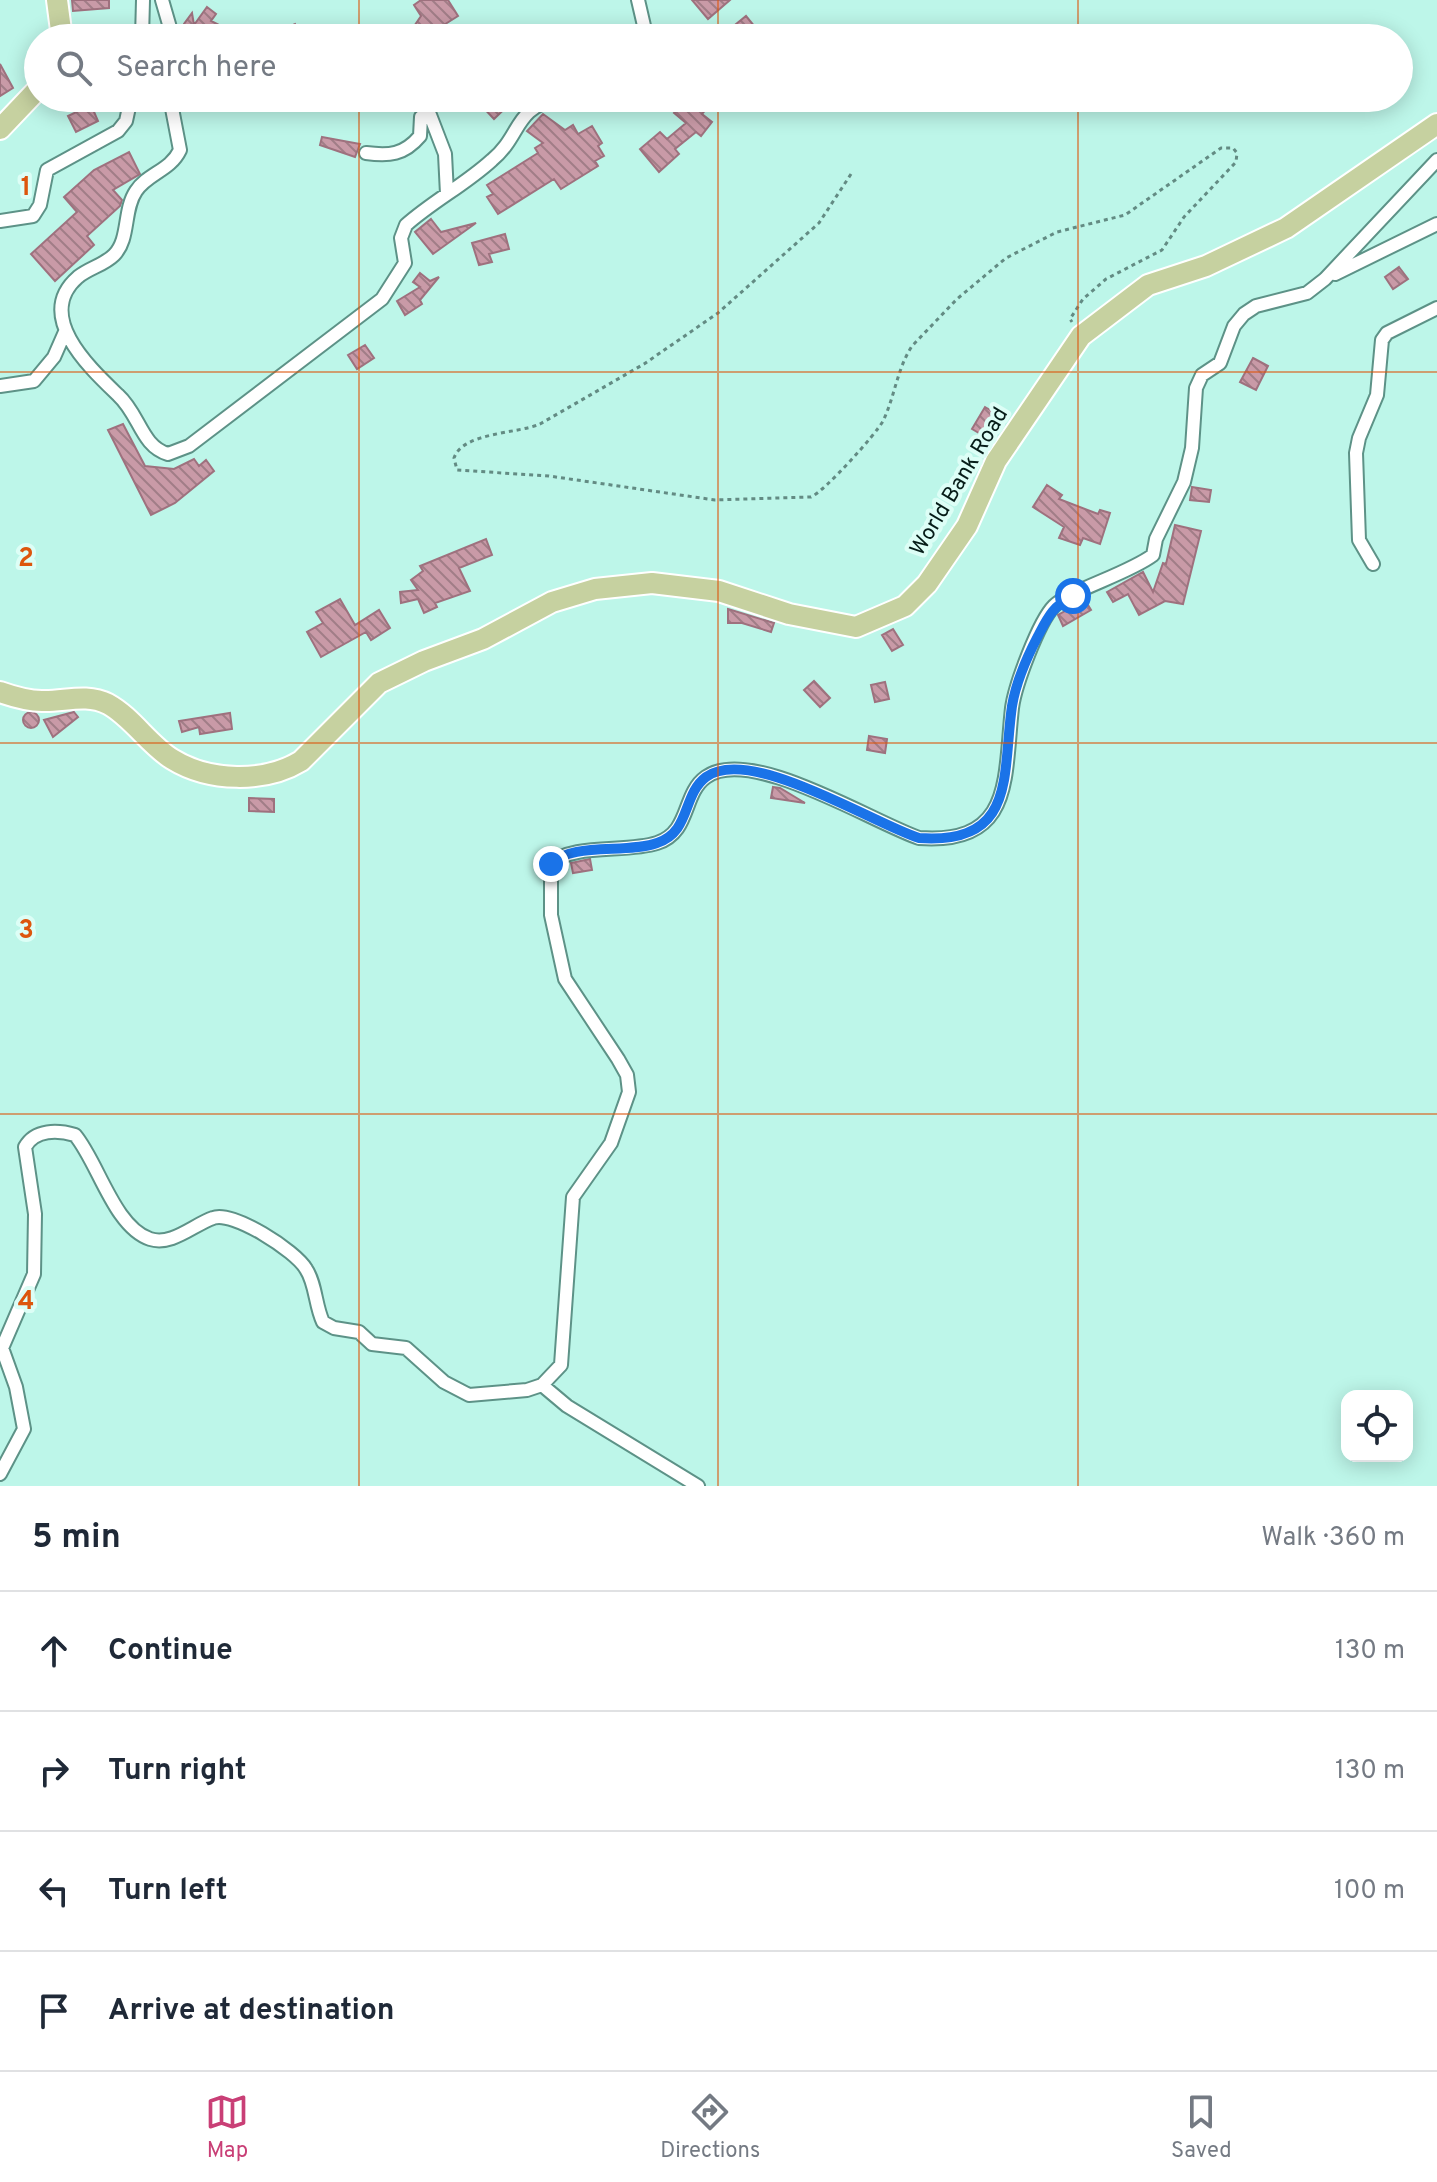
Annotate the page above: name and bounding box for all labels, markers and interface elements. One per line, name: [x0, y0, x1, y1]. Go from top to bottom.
search box: [24, 24, 1413, 112]
icon: search: [52, 46, 96, 90]
text: Search here: [116, 50, 276, 87]
text: 1: [21, 172, 31, 205]
street label: World Bank Road: [905, 403, 1015, 561]
text: 2: [18, 543, 34, 576]
route start: [1055, 578, 1091, 614]
route end: [533, 846, 569, 882]
text: 3: [18, 915, 34, 948]
text: 4: [18, 1286, 34, 1319]
map controls: [1341, 1390, 1413, 1462]
button: locate: [1341, 1390, 1413, 1462]
text: 5 min: [32, 1517, 121, 1560]
text: Walk · 360 m: [1261, 1522, 1405, 1555]
icon: ahead: [32, 1629, 76, 1673]
text: Continue: [108, 1633, 233, 1670]
text: 130 m: [1335, 1635, 1405, 1668]
icon: right: [32, 1749, 76, 1793]
text: Turn right: [108, 1753, 246, 1790]
text: 130 m: [1335, 1755, 1405, 1788]
icon: left: [32, 1869, 76, 1913]
text: Turn left: [108, 1873, 228, 1910]
text: 100 m: [1334, 1875, 1405, 1908]
icon: arrive: [32, 1989, 76, 2033]
text: Arrive at destination: [108, 1993, 394, 2030]
tab: Map: [205, 2090, 249, 2165]
tab: Directions: [660, 2090, 760, 2165]
tab: Saved: [1171, 2090, 1232, 2165]

